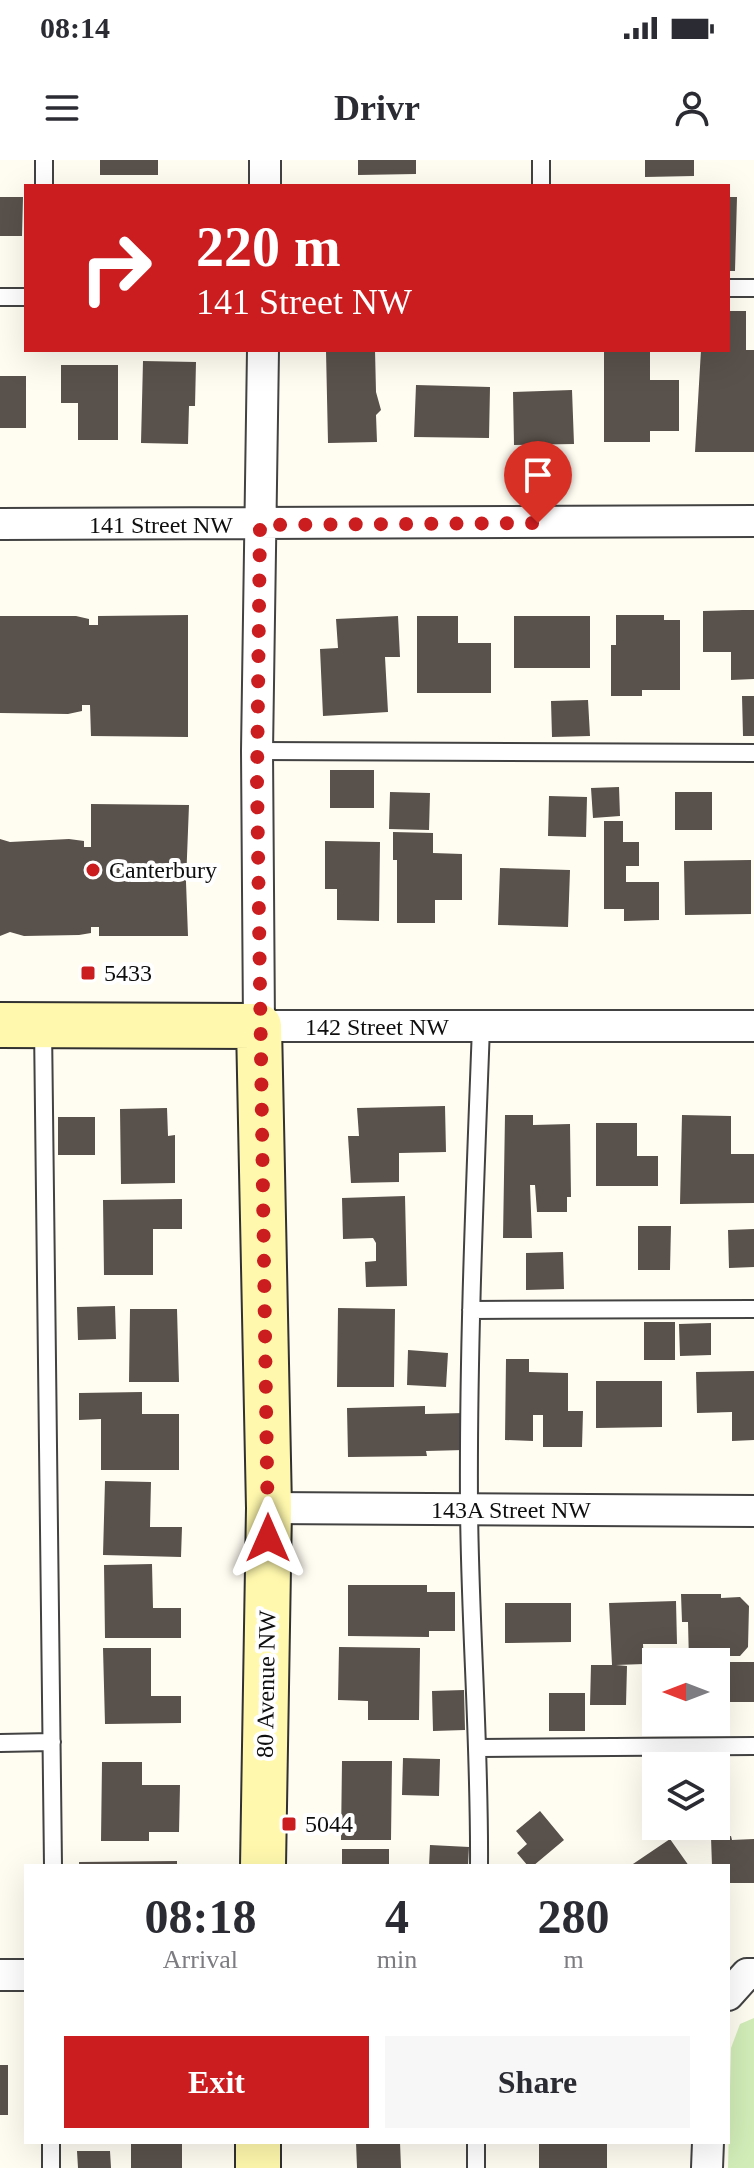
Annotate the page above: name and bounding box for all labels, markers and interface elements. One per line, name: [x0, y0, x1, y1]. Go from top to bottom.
text: 08:14: [40, 11, 110, 44]
icon: menu: [40, 86, 84, 130]
icon: person: [670, 86, 714, 130]
text: Drivr: [334, 88, 420, 128]
icon: right: [64, 216, 168, 320]
text: 220 m: [196, 216, 341, 278]
text: 141 Street NW: [196, 282, 412, 322]
pin: [504, 441, 572, 523]
icon: arrive: [516, 453, 560, 497]
street label: 141 Street NW: [89, 512, 233, 538]
place label: Canterbury: [109, 857, 217, 883]
marker: Canterbury: [84, 861, 102, 879]
place label: 5433: [104, 960, 152, 986]
marker: 5433: [79, 964, 97, 982]
street label: 142 Street NW: [305, 1014, 449, 1040]
position arrow: [226, 1496, 310, 1580]
street label: 143A Street NW: [431, 1497, 591, 1523]
street label: 80 Avenue NW: [252, 1610, 280, 1758]
north arrow: [642, 1648, 730, 1736]
map controls: [642, 1648, 730, 1840]
button: layers: [642, 1752, 730, 1840]
place label: 5044: [305, 1811, 353, 1837]
marker: 5044: [280, 1815, 298, 1833]
text: 08:18: [144, 1890, 256, 1943]
text: 4: [385, 1890, 409, 1943]
text: 280: [538, 1890, 610, 1943]
text: Arrival: [163, 1945, 238, 1974]
text: min: [377, 1945, 417, 1974]
text: m: [563, 1945, 584, 1974]
button: Exit: [64, 2036, 369, 2128]
button: Share: [385, 2036, 690, 2128]

